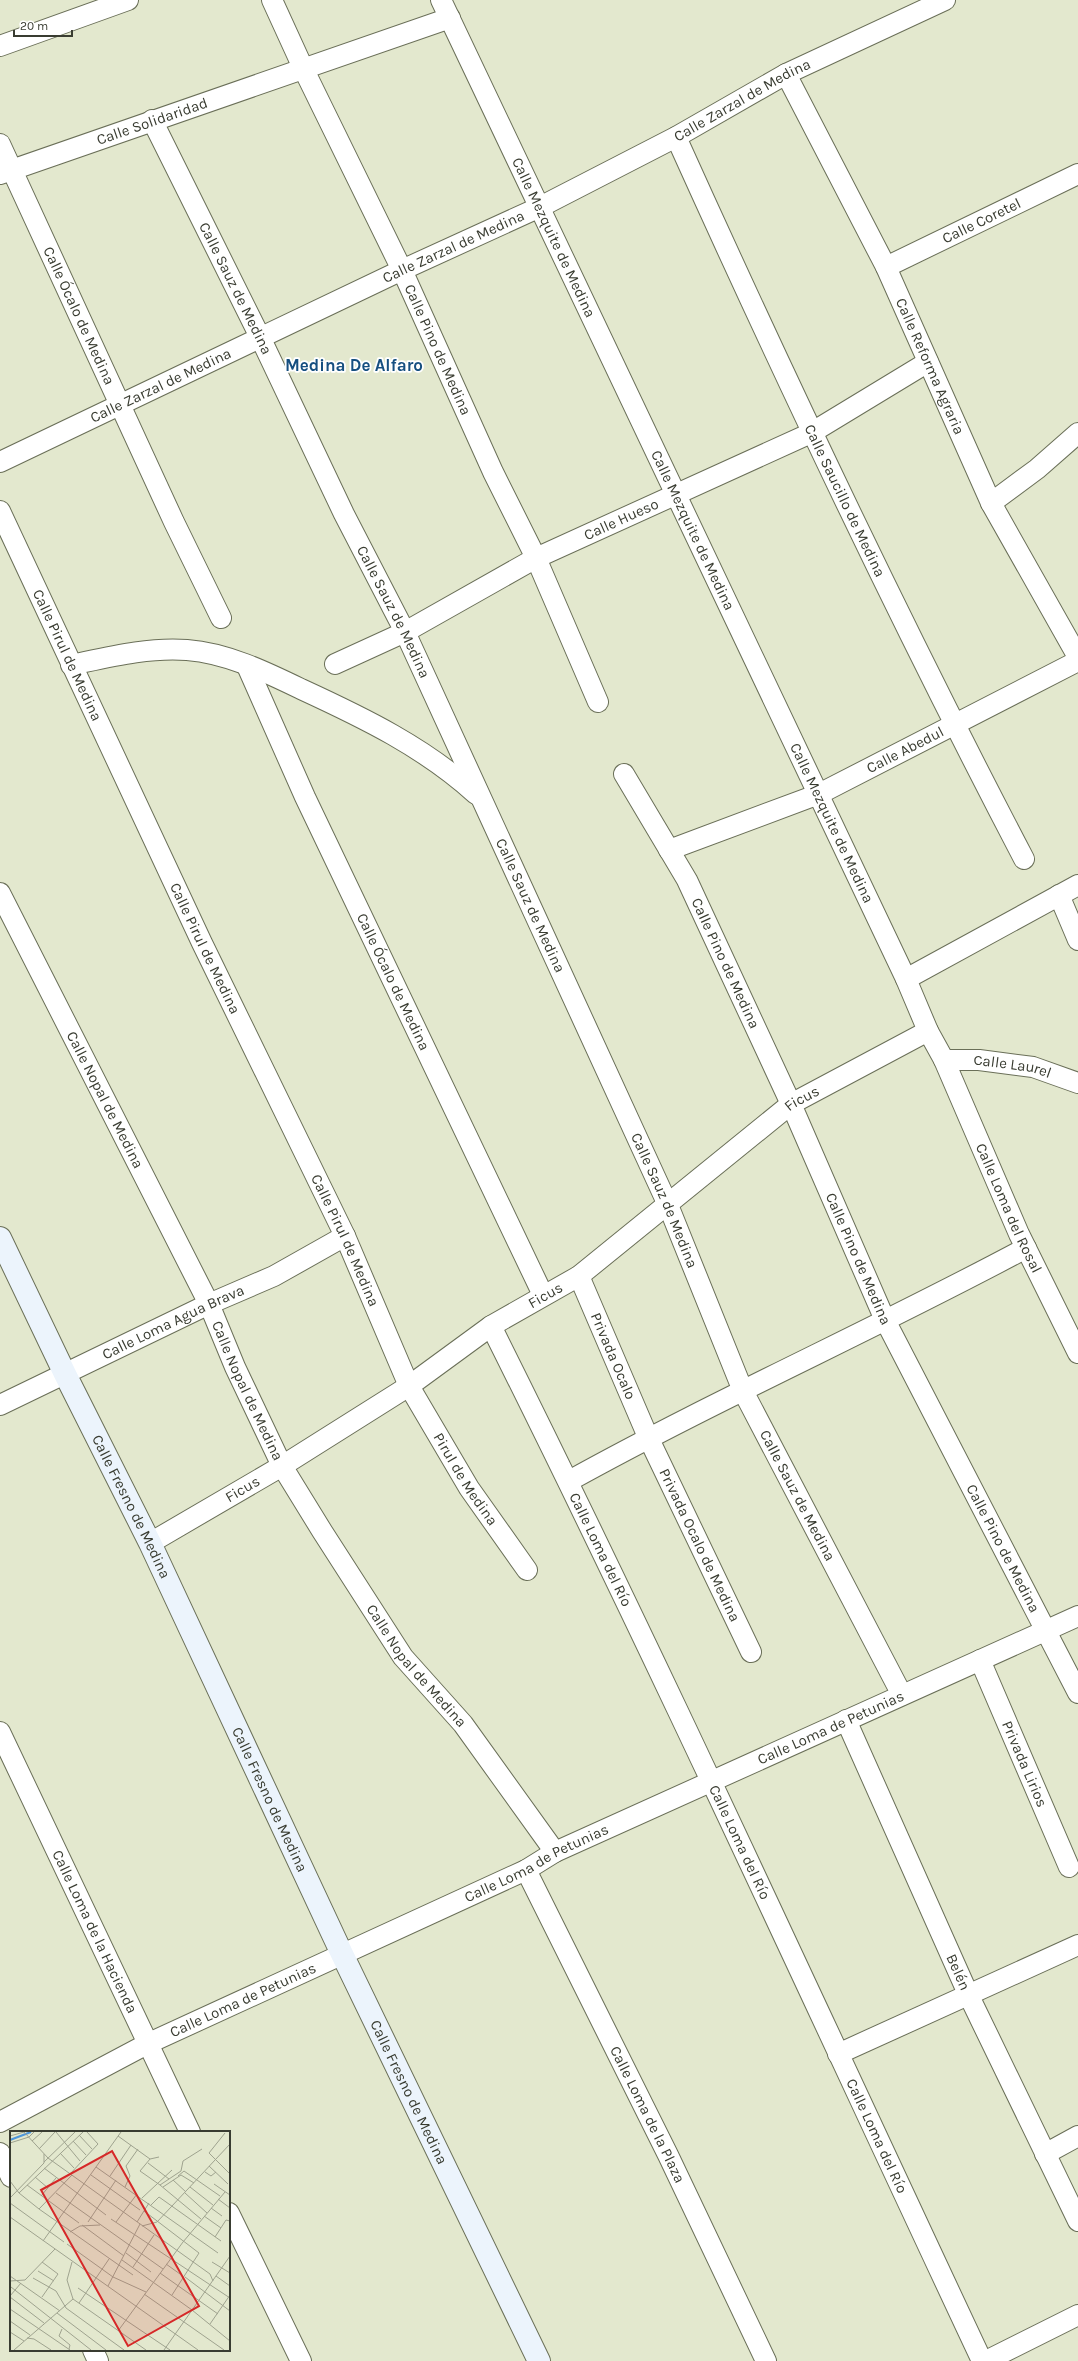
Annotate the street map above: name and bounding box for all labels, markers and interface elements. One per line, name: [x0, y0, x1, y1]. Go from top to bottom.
scale bar: [14, 12, 72, 38]
text: 20 m: [20, 19, 48, 33]
street label: Calle Zarzal de Medina: [670, 55, 814, 145]
street label: Calle Solidaridad: [94, 94, 210, 149]
street label: Calle Mezquite de Medina: [508, 155, 600, 321]
street label: Calle Coretel: [939, 194, 1024, 247]
street label: Calle Zarzal de Medina: [380, 206, 527, 287]
street label: Calle Sauz de Medina: [195, 219, 276, 357]
street label: Calle Ócalo de Medina: [39, 244, 119, 388]
street label: Calle Pino de Medina: [400, 281, 475, 418]
street label: Calle Reforma Agraria: [892, 295, 968, 437]
street label: Calle Zarzal de Medina: [87, 344, 234, 427]
district label: Medina De Alfaro: [285, 355, 423, 375]
street label: Calle Saucillo de Medina: [801, 421, 889, 580]
street label: Calle Mezquite de Medina: [647, 447, 739, 613]
street label: Calle Hueso: [581, 495, 661, 544]
street label: Calle Sauz de Medina: [353, 543, 434, 681]
street label: Calle Pirul de Medina: [29, 586, 106, 724]
street label: Calle Abedul: [863, 722, 947, 777]
street label: Calle Mezquite de Medina: [786, 740, 878, 906]
street label: Calle Sauz de Medina: [492, 836, 569, 975]
street label: Calle Pirul de Medina: [166, 880, 244, 1017]
street label: Calle Pino de Medina: [688, 895, 764, 1031]
street label: Calle Ócalo de Medina: [353, 910, 434, 1053]
street label: Calle Nopal de Medina: [63, 1028, 148, 1171]
street label: Calle Laurel: [974, 1051, 1054, 1082]
street label: Ficus: [780, 1082, 822, 1115]
street label: Calle Sauz de Medina: [627, 1130, 701, 1271]
street label: Calle Loma del Rosal: [972, 1140, 1046, 1276]
street label: Calle Pirul de Medina: [307, 1171, 383, 1309]
street label: Calle Pino de Medina: [822, 1190, 895, 1328]
street label: Ficus: [525, 1278, 566, 1312]
street label: Calle Loma Agua Brava: [99, 1281, 247, 1363]
street label: Privada Ocalo: [587, 1310, 640, 1402]
street label: Calle Nopal de Medina: [208, 1318, 287, 1464]
street label: Calle Sauz de Medina: [756, 1427, 839, 1564]
street label: Pirul de Medina: [430, 1430, 502, 1529]
street label: Calle Fresno de Medina: [88, 1432, 174, 1581]
street label: Privada Ocalo de Medina: [655, 1466, 744, 1625]
street label: Ficus: [222, 1472, 263, 1506]
street label: Calle Pino de Medina: [963, 1481, 1044, 1616]
street label: Calle Loma del Río: [565, 1490, 636, 1610]
street label: Calle Nopal de Medina: [363, 1601, 470, 1731]
street label: Calle Loma de Petunias: [755, 1687, 907, 1768]
street label: Privada Lirios: [998, 1718, 1051, 1810]
street label: Calle Fresno de Medina: [228, 1724, 311, 1875]
street label: Calle Loma del Río: [705, 1782, 774, 1902]
street label: Calle Loma de Petunias: [461, 1820, 611, 1906]
street label: Calle Loma de la Hacienda: [48, 1847, 141, 2016]
street label: Belén: [942, 1951, 974, 1993]
street label: Calle Loma de Petunias: [167, 1959, 319, 2041]
street label: Calle Fresno de Medina: [366, 2017, 451, 2167]
street label: Calle Loma de la Plaza: [606, 2043, 689, 2186]
street label: Calle Loma del Río: [842, 2076, 911, 2196]
inset map: [10, 2131, 230, 2351]

